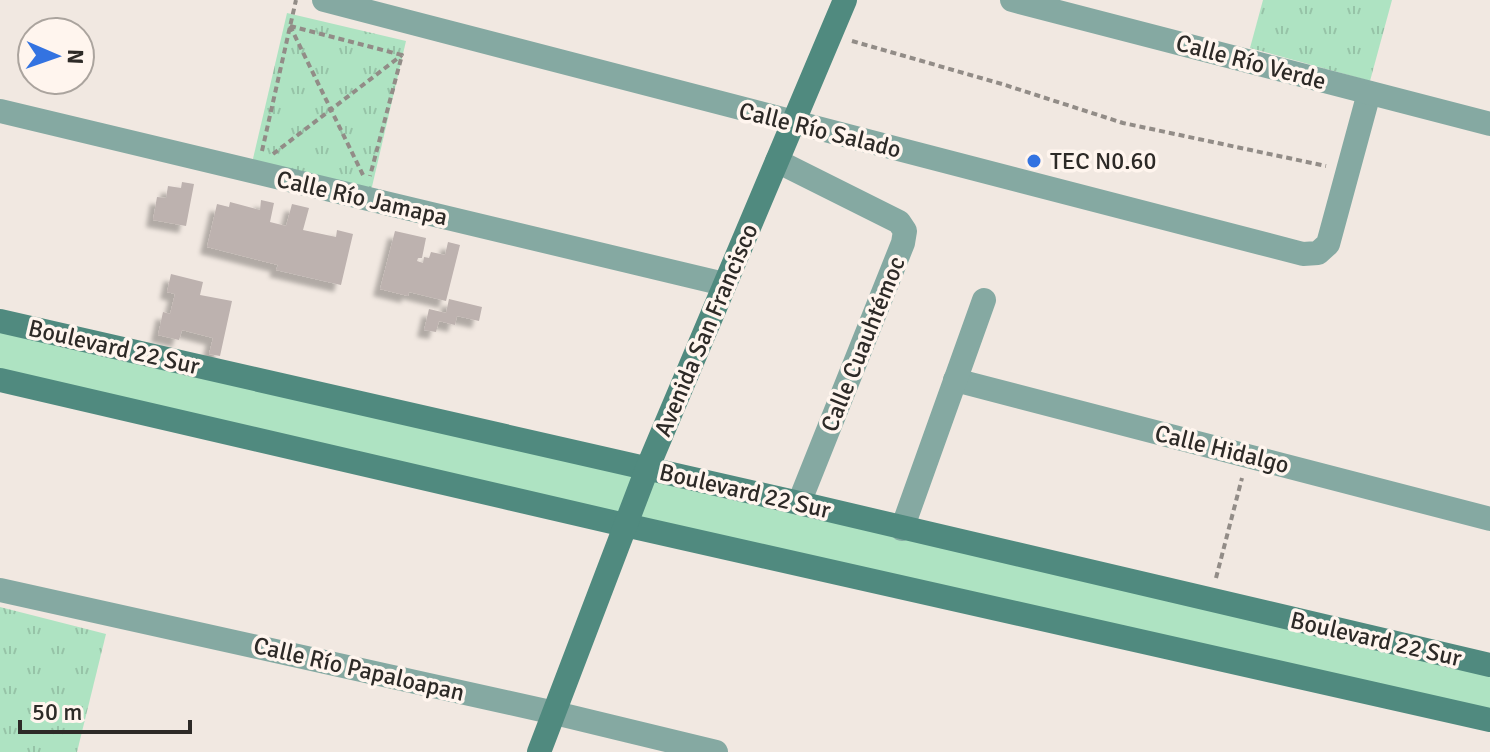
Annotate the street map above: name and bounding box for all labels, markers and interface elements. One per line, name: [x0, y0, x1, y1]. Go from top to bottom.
north arrow: [16, 16, 96, 96]
street label: Calle Río Verde: [1173, 28, 1329, 96]
text: N: [62, 49, 89, 65]
street label: Calle Río Salado: [736, 95, 904, 165]
place label: TEC N0.60: [1050, 146, 1157, 176]
marker: TEC N0.60: [1025, 152, 1043, 170]
street label: Calle Río Jamapa: [274, 164, 450, 232]
street label: Avenida San Francisco: [648, 219, 764, 441]
street label: Calle Cuauhtémoc: [814, 252, 912, 436]
street label: Boulevard 22 Sur: [25, 313, 203, 381]
street label: Calle Hidalgo: [1152, 418, 1292, 480]
street label: Boulevard 22 Sur: [656, 457, 834, 525]
street label: Boulevard 22 Sur: [1287, 605, 1465, 673]
street label: Calle Río Papaloapan: [251, 630, 467, 708]
scale bar: [20, 684, 190, 734]
text: 50 m: [32, 697, 82, 727]

